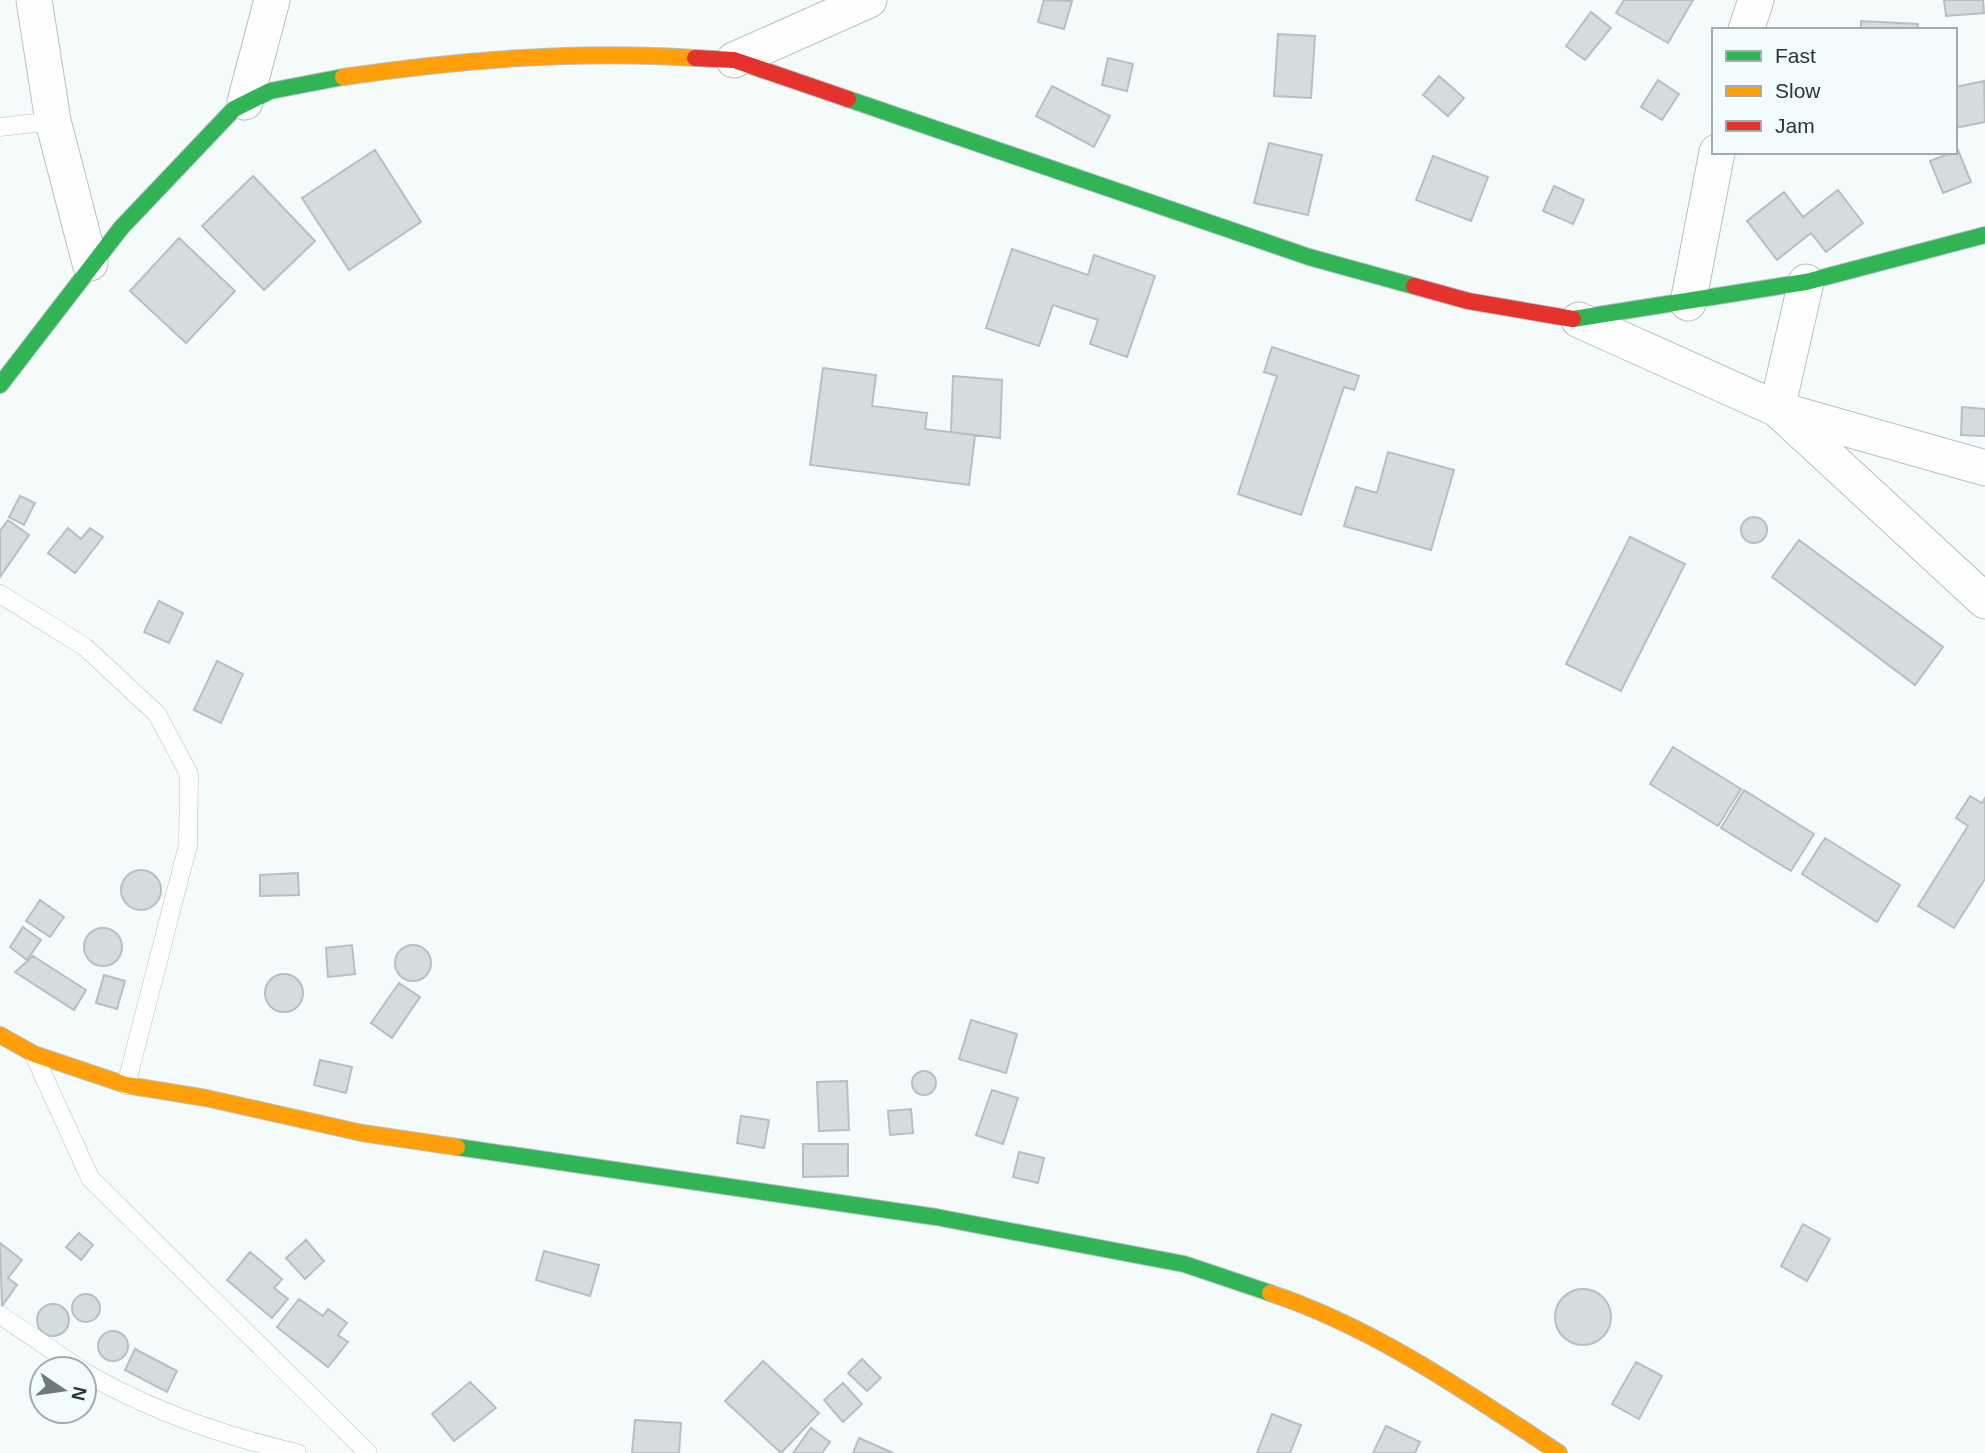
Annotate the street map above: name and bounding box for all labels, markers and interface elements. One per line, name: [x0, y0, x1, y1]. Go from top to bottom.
legend: [1712, 28, 1957, 154]
text: Fast: [1775, 44, 1816, 67]
text: Slow: [1775, 79, 1821, 102]
text: Jam: [1775, 114, 1815, 137]
north arrow: [28, 1355, 98, 1425]
text: N: [67, 1385, 91, 1403]

